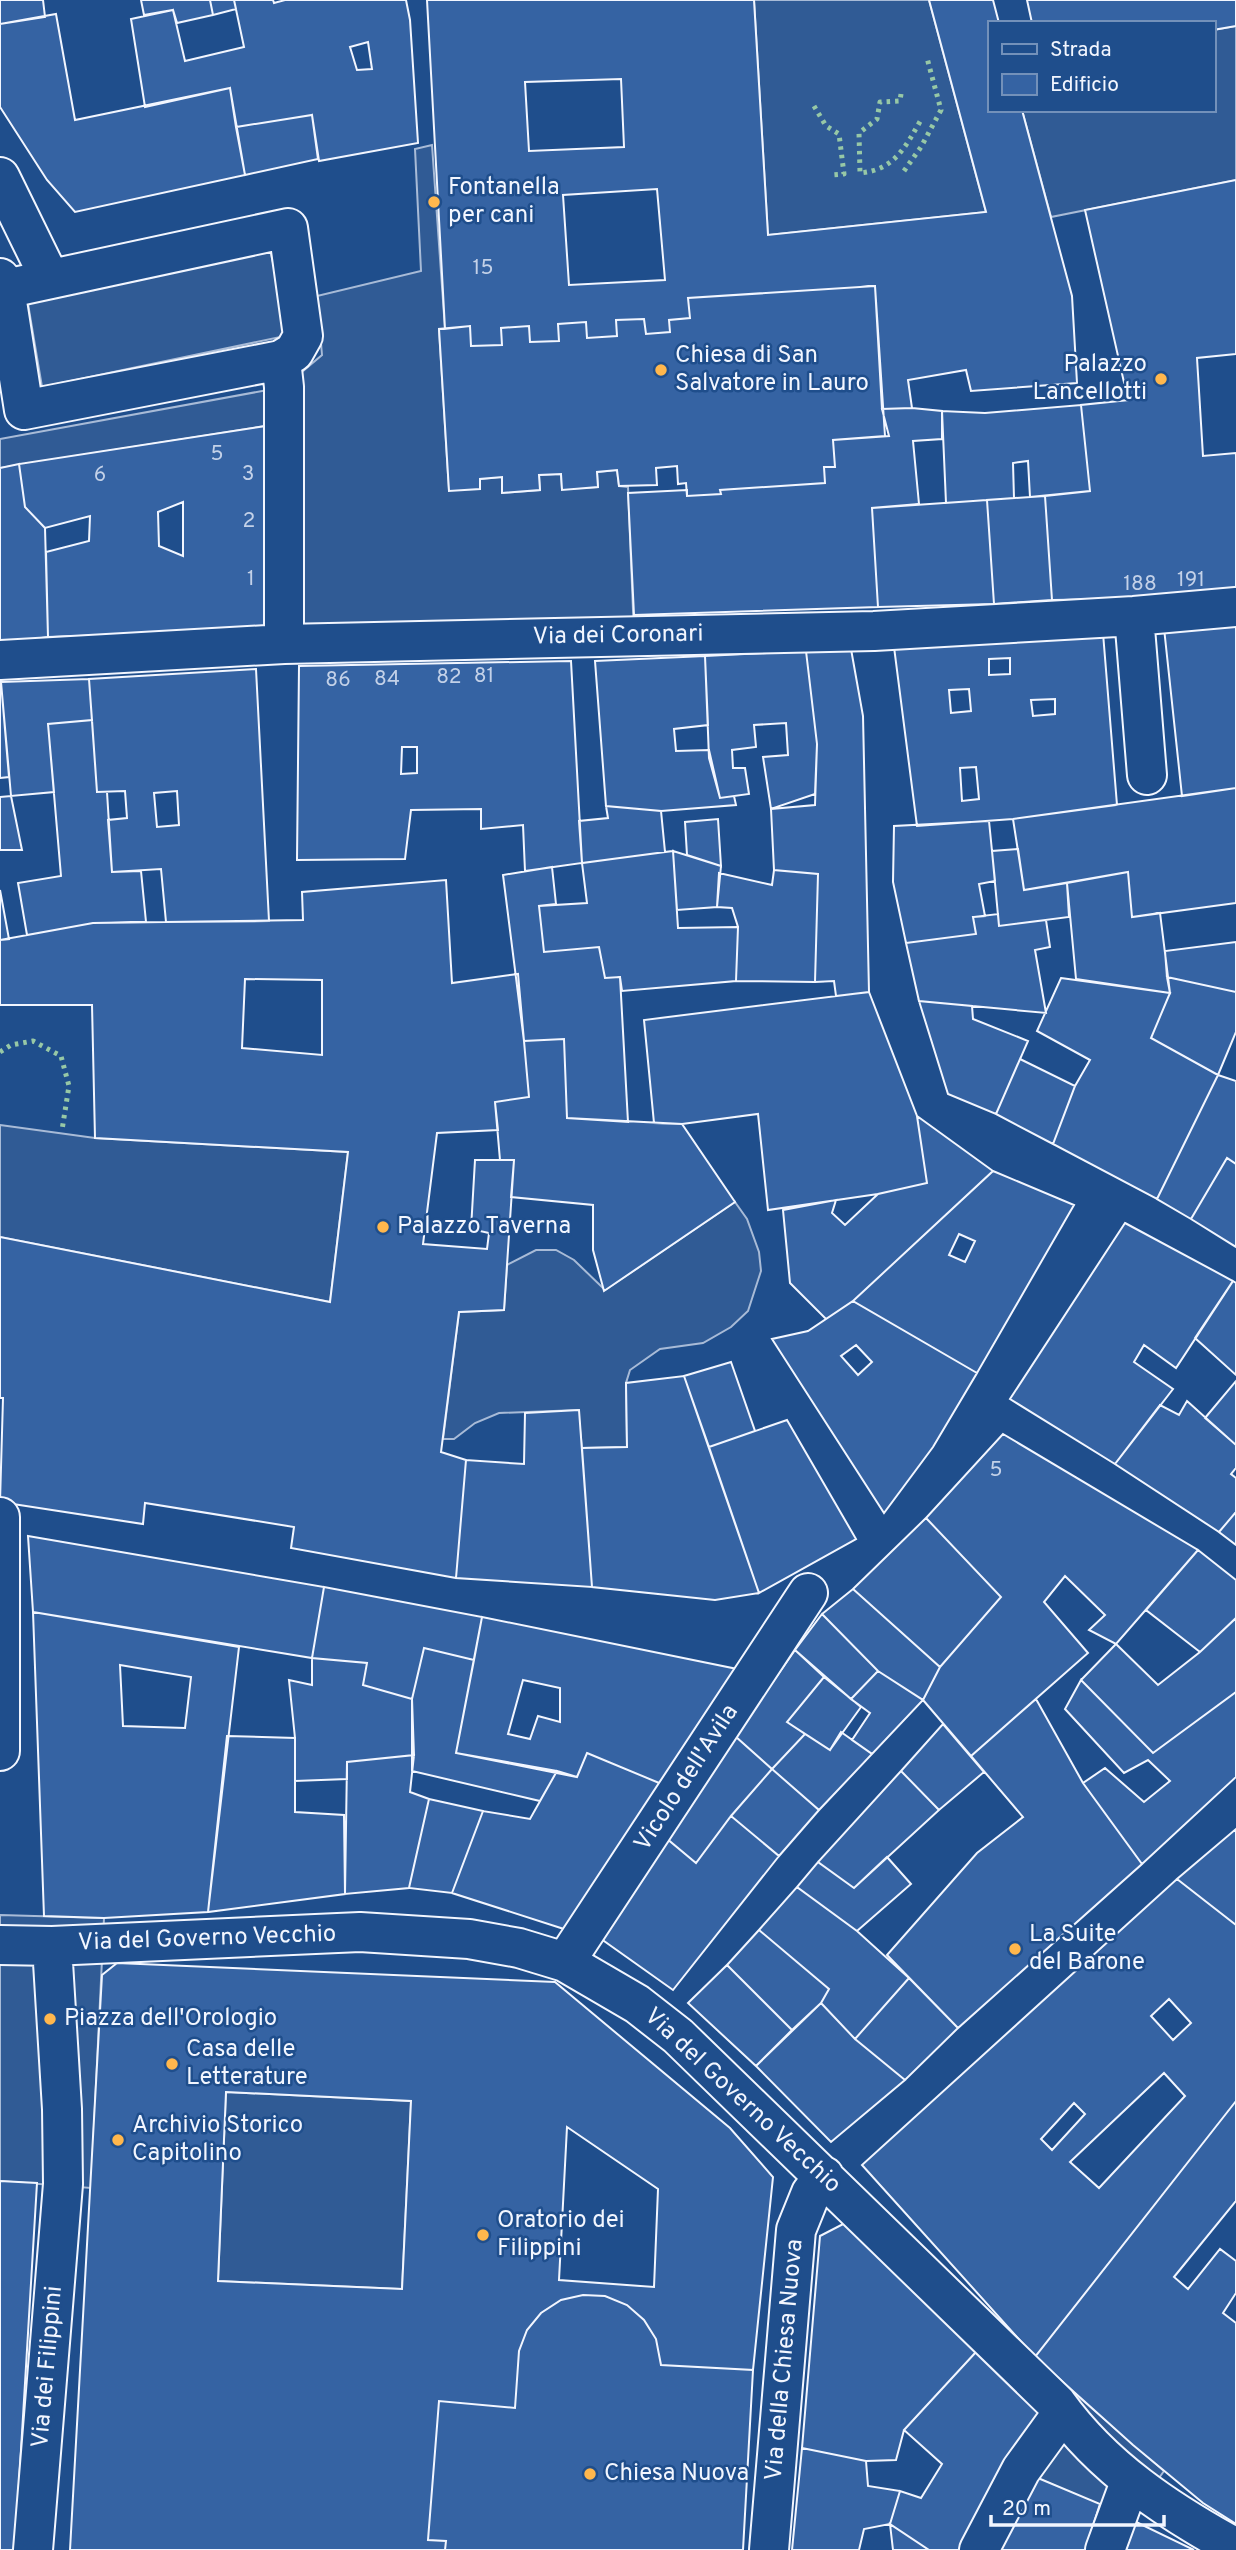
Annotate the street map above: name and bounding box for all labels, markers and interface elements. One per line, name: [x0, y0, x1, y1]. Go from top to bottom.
legend: [988, 21, 1215, 112]
text: Strada: [1050, 37, 1111, 64]
text: Edificio: [1050, 72, 1119, 99]
place label: Fontanella per cani: [448, 173, 560, 231]
marker: Fontanella per cani: [426, 194, 442, 210]
house number: 15: [473, 255, 493, 282]
place label: Chiesa di San Salvatore in Lauro: [675, 341, 869, 399]
place label: Palazzo Lancellotti: [1033, 350, 1147, 408]
marker: Chiesa di San Salvatore in Lauro: [653, 362, 669, 378]
marker: Palazzo Lancellotti: [1153, 371, 1169, 387]
house number: 5: [210, 441, 224, 468]
house number: 3: [242, 461, 254, 488]
house number: 6: [94, 462, 106, 489]
house number: 2: [243, 508, 255, 535]
house number: 1: [247, 566, 255, 593]
house number: 191: [1177, 567, 1205, 594]
house number: 188: [1123, 571, 1157, 598]
street label: Via dei Coronari: [532, 620, 704, 652]
house number: 81: [474, 663, 494, 690]
house number: 82: [436, 664, 462, 691]
house number: 84: [374, 666, 400, 693]
house number: 86: [325, 667, 351, 694]
place label: Palazzo Taverna: [397, 1212, 571, 1242]
marker: Palazzo Taverna: [375, 1219, 391, 1235]
house number: 5: [989, 1457, 1003, 1484]
street label: Vicolo dell'Avila: [628, 1699, 746, 1857]
street label: Via del Governo Vecchio: [77, 1919, 337, 1959]
place label: La Suite del Barone: [1029, 1920, 1145, 1978]
marker: La Suite del Barone: [1007, 1941, 1023, 1957]
street label: Via del Governo Vecchio: [637, 2002, 847, 2200]
place label: Piazza dell'Orologio: [64, 2004, 277, 2034]
marker: Piazza dell'Orologio: [42, 2011, 58, 2027]
place label: Casa delle Letterature: [186, 2035, 308, 2093]
marker: Casa delle Letterature: [164, 2056, 180, 2072]
place label: Archivio Storico Capitolino: [132, 2111, 303, 2169]
marker: Archivio Storico Capitolino: [110, 2132, 126, 2148]
place label: Oratorio dei Filippini: [497, 2206, 625, 2264]
marker: Oratorio dei Filippini: [475, 2227, 491, 2243]
street label: Via della Chiesa Nuova: [759, 2238, 811, 2482]
street label: Via dei Filippini: [26, 2285, 70, 2449]
place label: Chiesa Nuova: [604, 2459, 749, 2489]
marker: Chiesa Nuova: [582, 2466, 598, 2482]
scale bar: [991, 2484, 1164, 2528]
text: 20 m: [1002, 2496, 1051, 2523]

